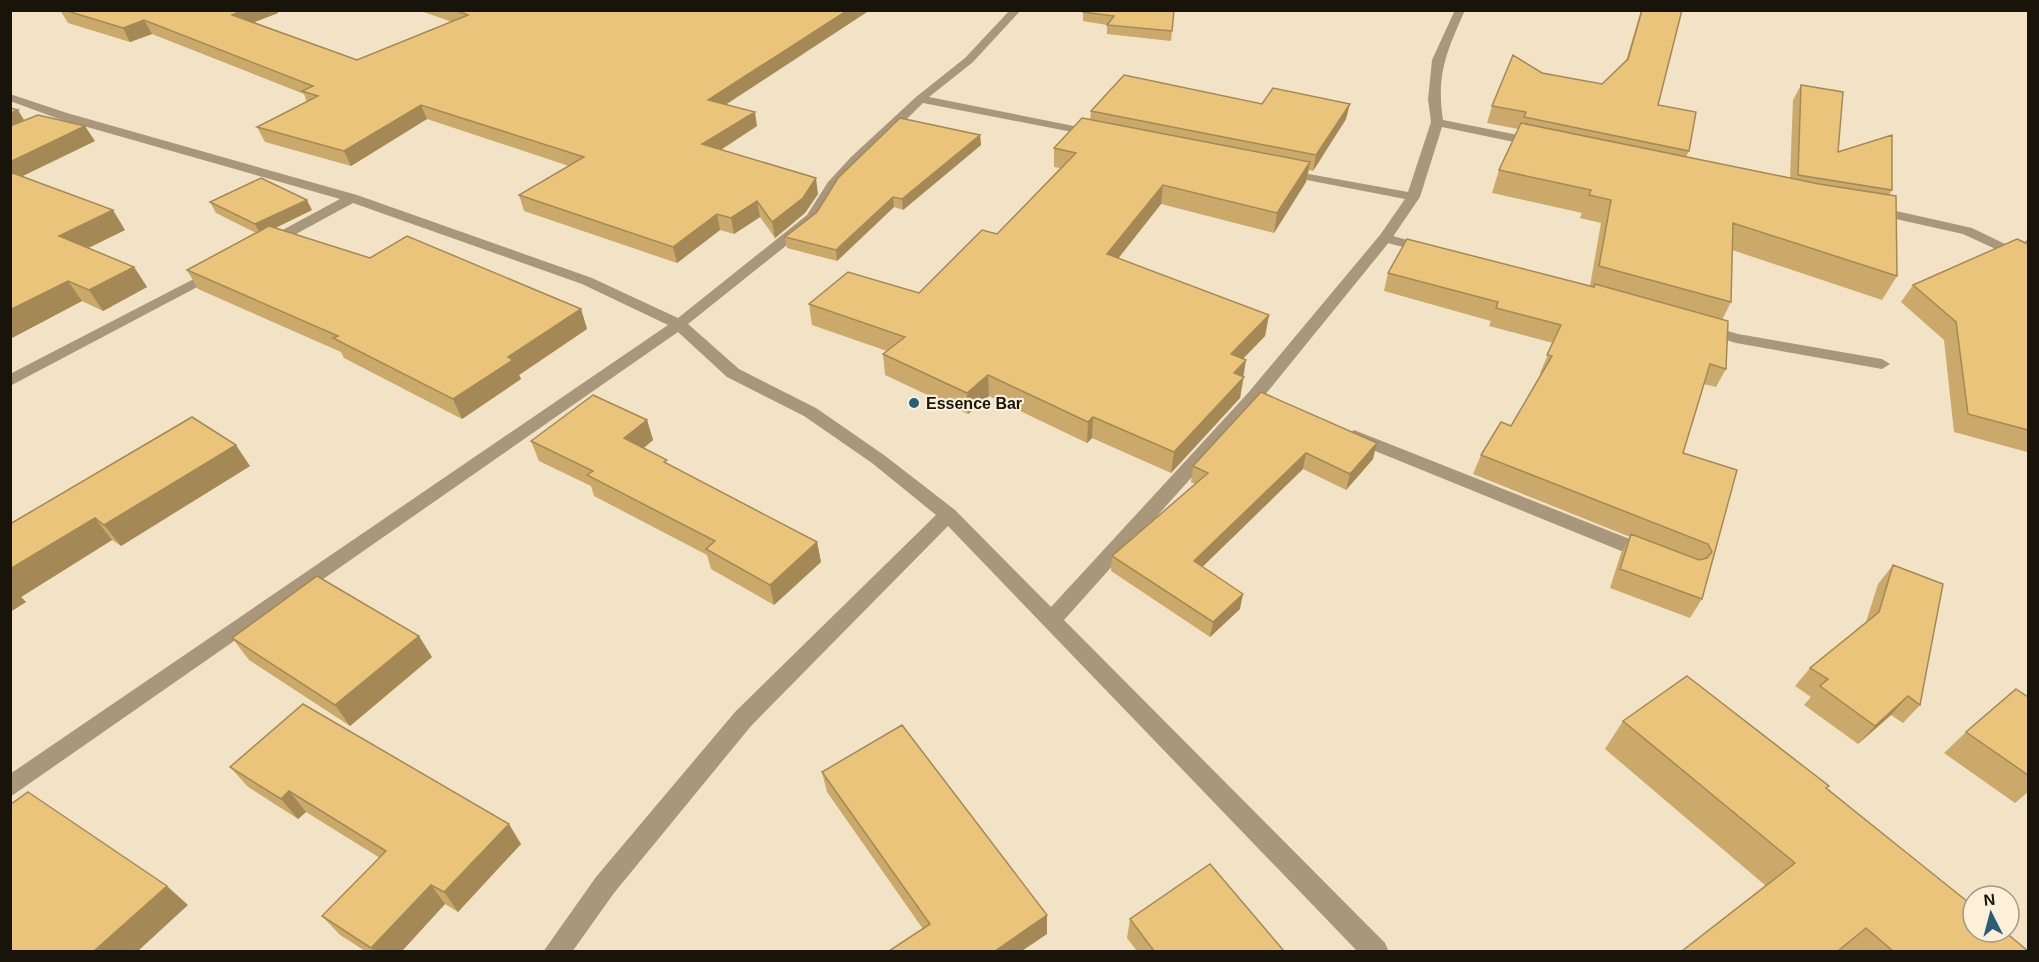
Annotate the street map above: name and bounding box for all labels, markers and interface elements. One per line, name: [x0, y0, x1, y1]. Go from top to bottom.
place label: Essence Bar: [926, 395, 1022, 412]
marker: Essence Bar: [907, 396, 921, 410]
north arrow: [1961, 884, 2021, 944]
text: N: [1983, 891, 1996, 909]

